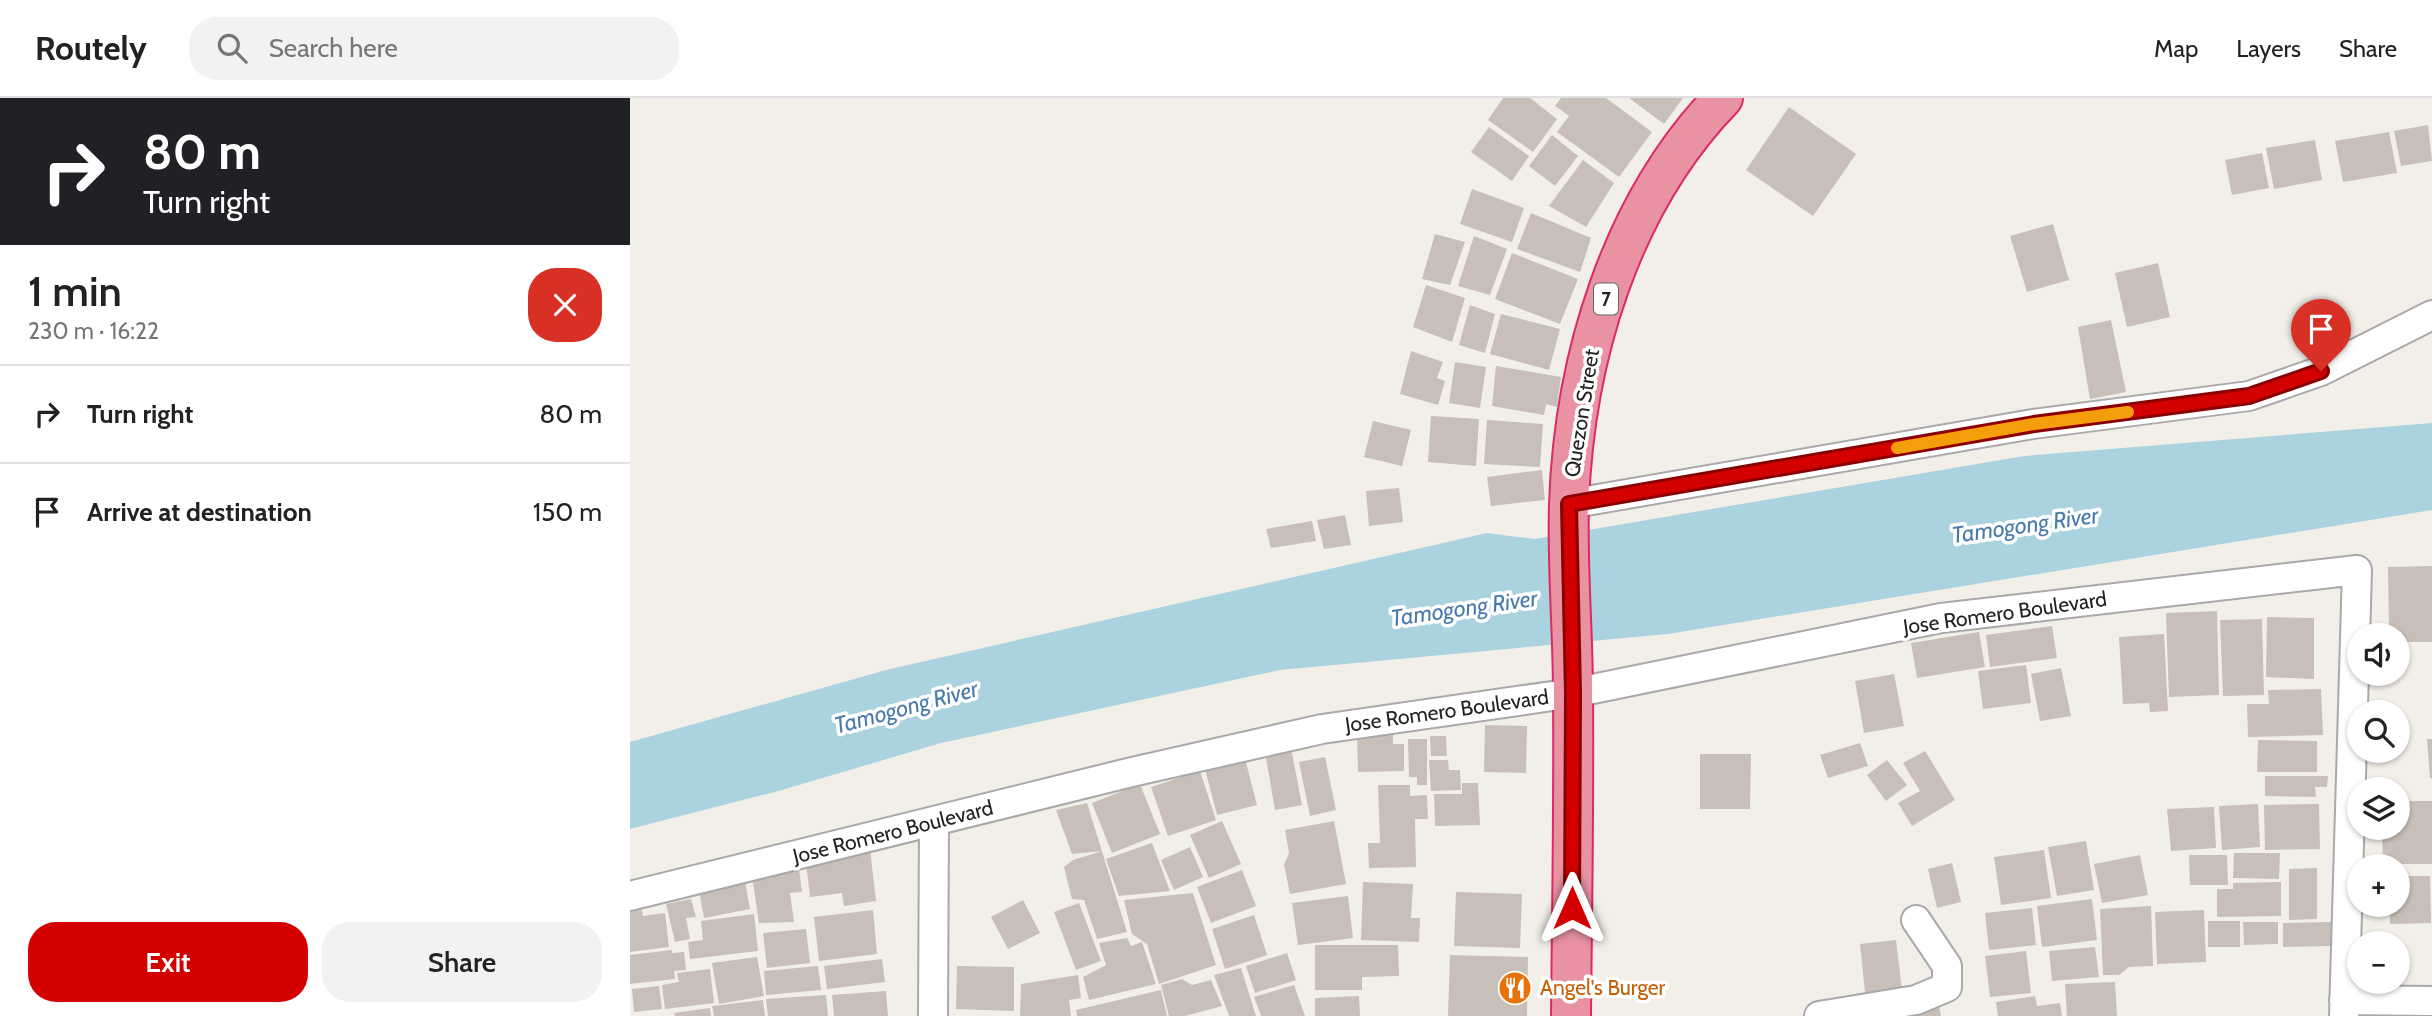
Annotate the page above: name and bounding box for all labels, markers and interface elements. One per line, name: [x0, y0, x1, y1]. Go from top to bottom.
search box: [189, 17, 679, 80]
text: Routely: [35, 28, 147, 68]
icon: search: [213, 29, 251, 67]
text: Search here: [269, 32, 398, 64]
text: Map: [2154, 34, 2198, 63]
text: Layers: [2236, 34, 2301, 63]
text: Share: [2339, 34, 2397, 63]
text: 80 m: [143, 122, 261, 181]
icon: right: [28, 126, 119, 217]
text: Turn right: [143, 182, 270, 221]
text: 1 min: [28, 265, 122, 317]
button: close: [528, 268, 602, 342]
road number: 7: [1594, 284, 1618, 314]
pin: [2291, 299, 2351, 371]
icon: arrive: [2302, 310, 2340, 348]
text: 230 m · 16:22: [28, 317, 159, 345]
street label: Quezon Street: [1559, 347, 1604, 479]
icon: right: [28, 395, 66, 433]
text: Turn right: [87, 398, 193, 430]
text: 80 m: [539, 398, 602, 430]
icon: arrive: [28, 493, 66, 531]
text: Arrive at destination: [87, 496, 312, 528]
text: 150 m: [533, 496, 602, 528]
water label: Tamogong River: [1950, 501, 2101, 549]
water label: Tamogong River: [1389, 584, 1540, 632]
street label: Jose Romero Boulevard: [1901, 586, 2108, 639]
map controls: [2347, 623, 2410, 994]
button: sound: [2347, 623, 2410, 686]
water label: Tamogong River: [831, 674, 982, 740]
street label: Jose Romero Boulevard: [1343, 684, 1550, 737]
button: search: [2347, 700, 2410, 763]
button: layers: [2347, 777, 2410, 840]
street label: Jose Romero Boulevard: [789, 795, 996, 869]
button: +: [2347, 854, 2410, 917]
position arrow: [1535, 871, 1609, 945]
button: Exit: [28, 922, 308, 1002]
button: Share: [322, 922, 602, 1002]
button: −: [2347, 931, 2410, 994]
restaurant icon: Angel's Burger: [1496, 969, 1534, 1007]
place label: Angel's Burger: [1540, 975, 1666, 1000]

